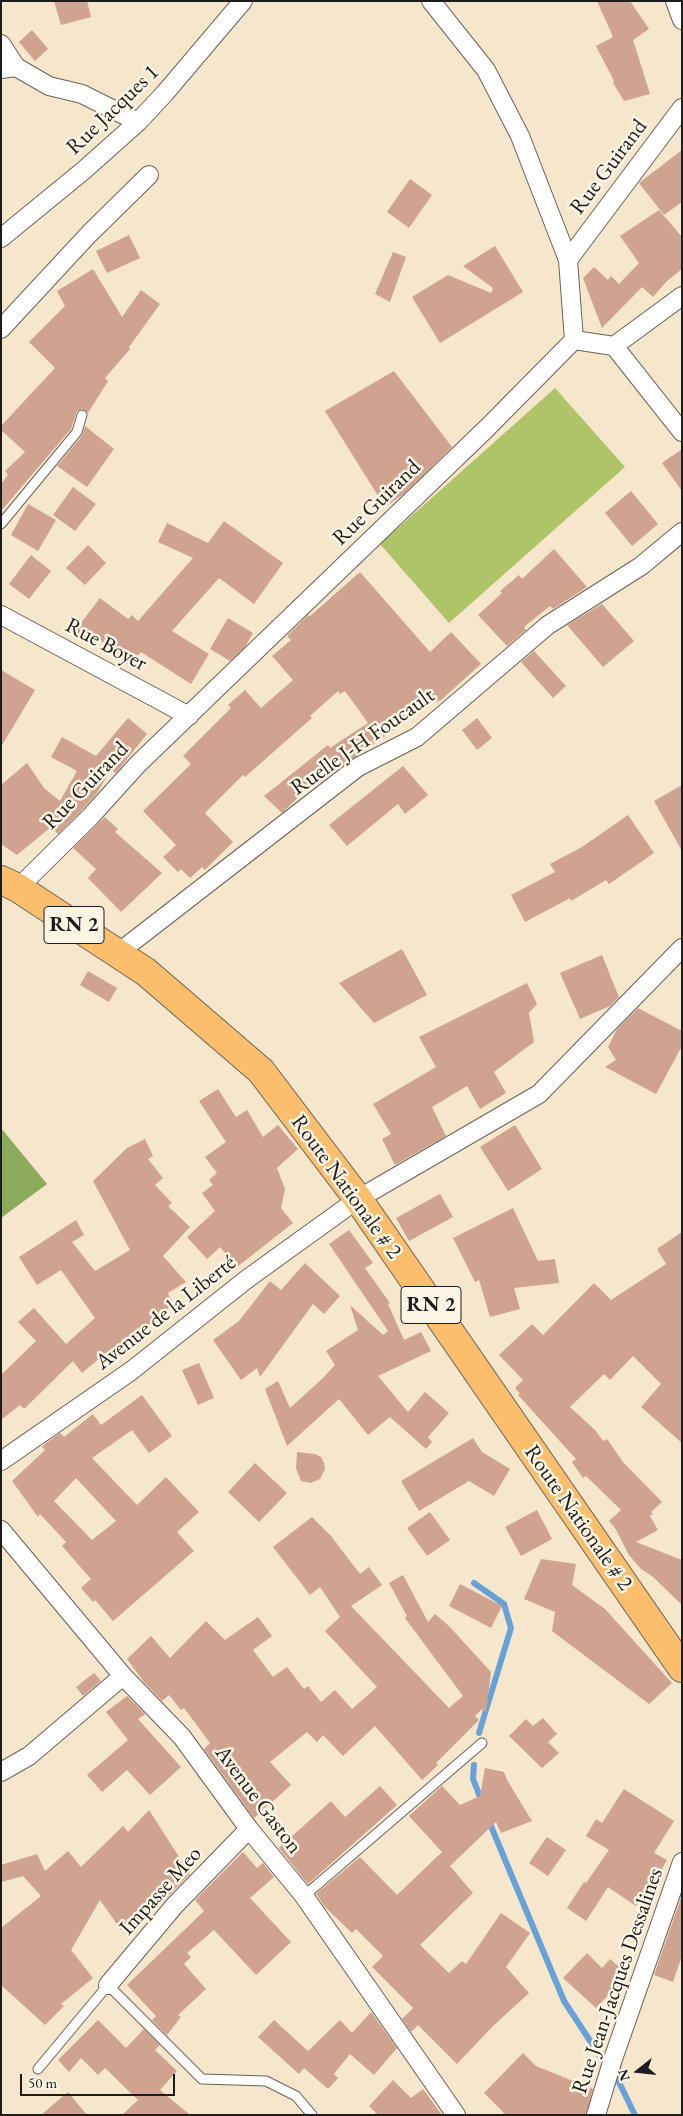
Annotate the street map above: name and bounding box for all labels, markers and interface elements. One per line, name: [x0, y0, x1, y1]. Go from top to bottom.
street label: Rue Jacques 1: [61, 59, 165, 161]
street label: Rue Guirand: [565, 114, 653, 220]
street label: Rue Guirand: [327, 455, 427, 551]
street label: Rue Boyer: [61, 613, 151, 677]
street label: Ruelle J-H Foucault: [286, 683, 440, 801]
street label: Rue Guirand: [38, 736, 134, 836]
road number: RN 2: [44, 906, 104, 944]
street label: Route Nationale # 2: [285, 1110, 407, 1264]
street label: Avenue de la Liberté: [90, 1250, 242, 1376]
road number: RN 2: [401, 1286, 461, 1324]
street label: Route Nationale # 2: [518, 1440, 638, 1596]
street label: Avenue Gaston: [209, 1741, 307, 1859]
street label: Impasse Meo: [114, 1841, 208, 1941]
street label: Rue Jean-Jacques Dessalines: [567, 1865, 669, 2097]
north arrow: [613, 2046, 663, 2096]
scale bar: [22, 2064, 178, 2096]
text: N: [613, 2067, 634, 2083]
text: 50 m: [28, 2073, 57, 2092]

